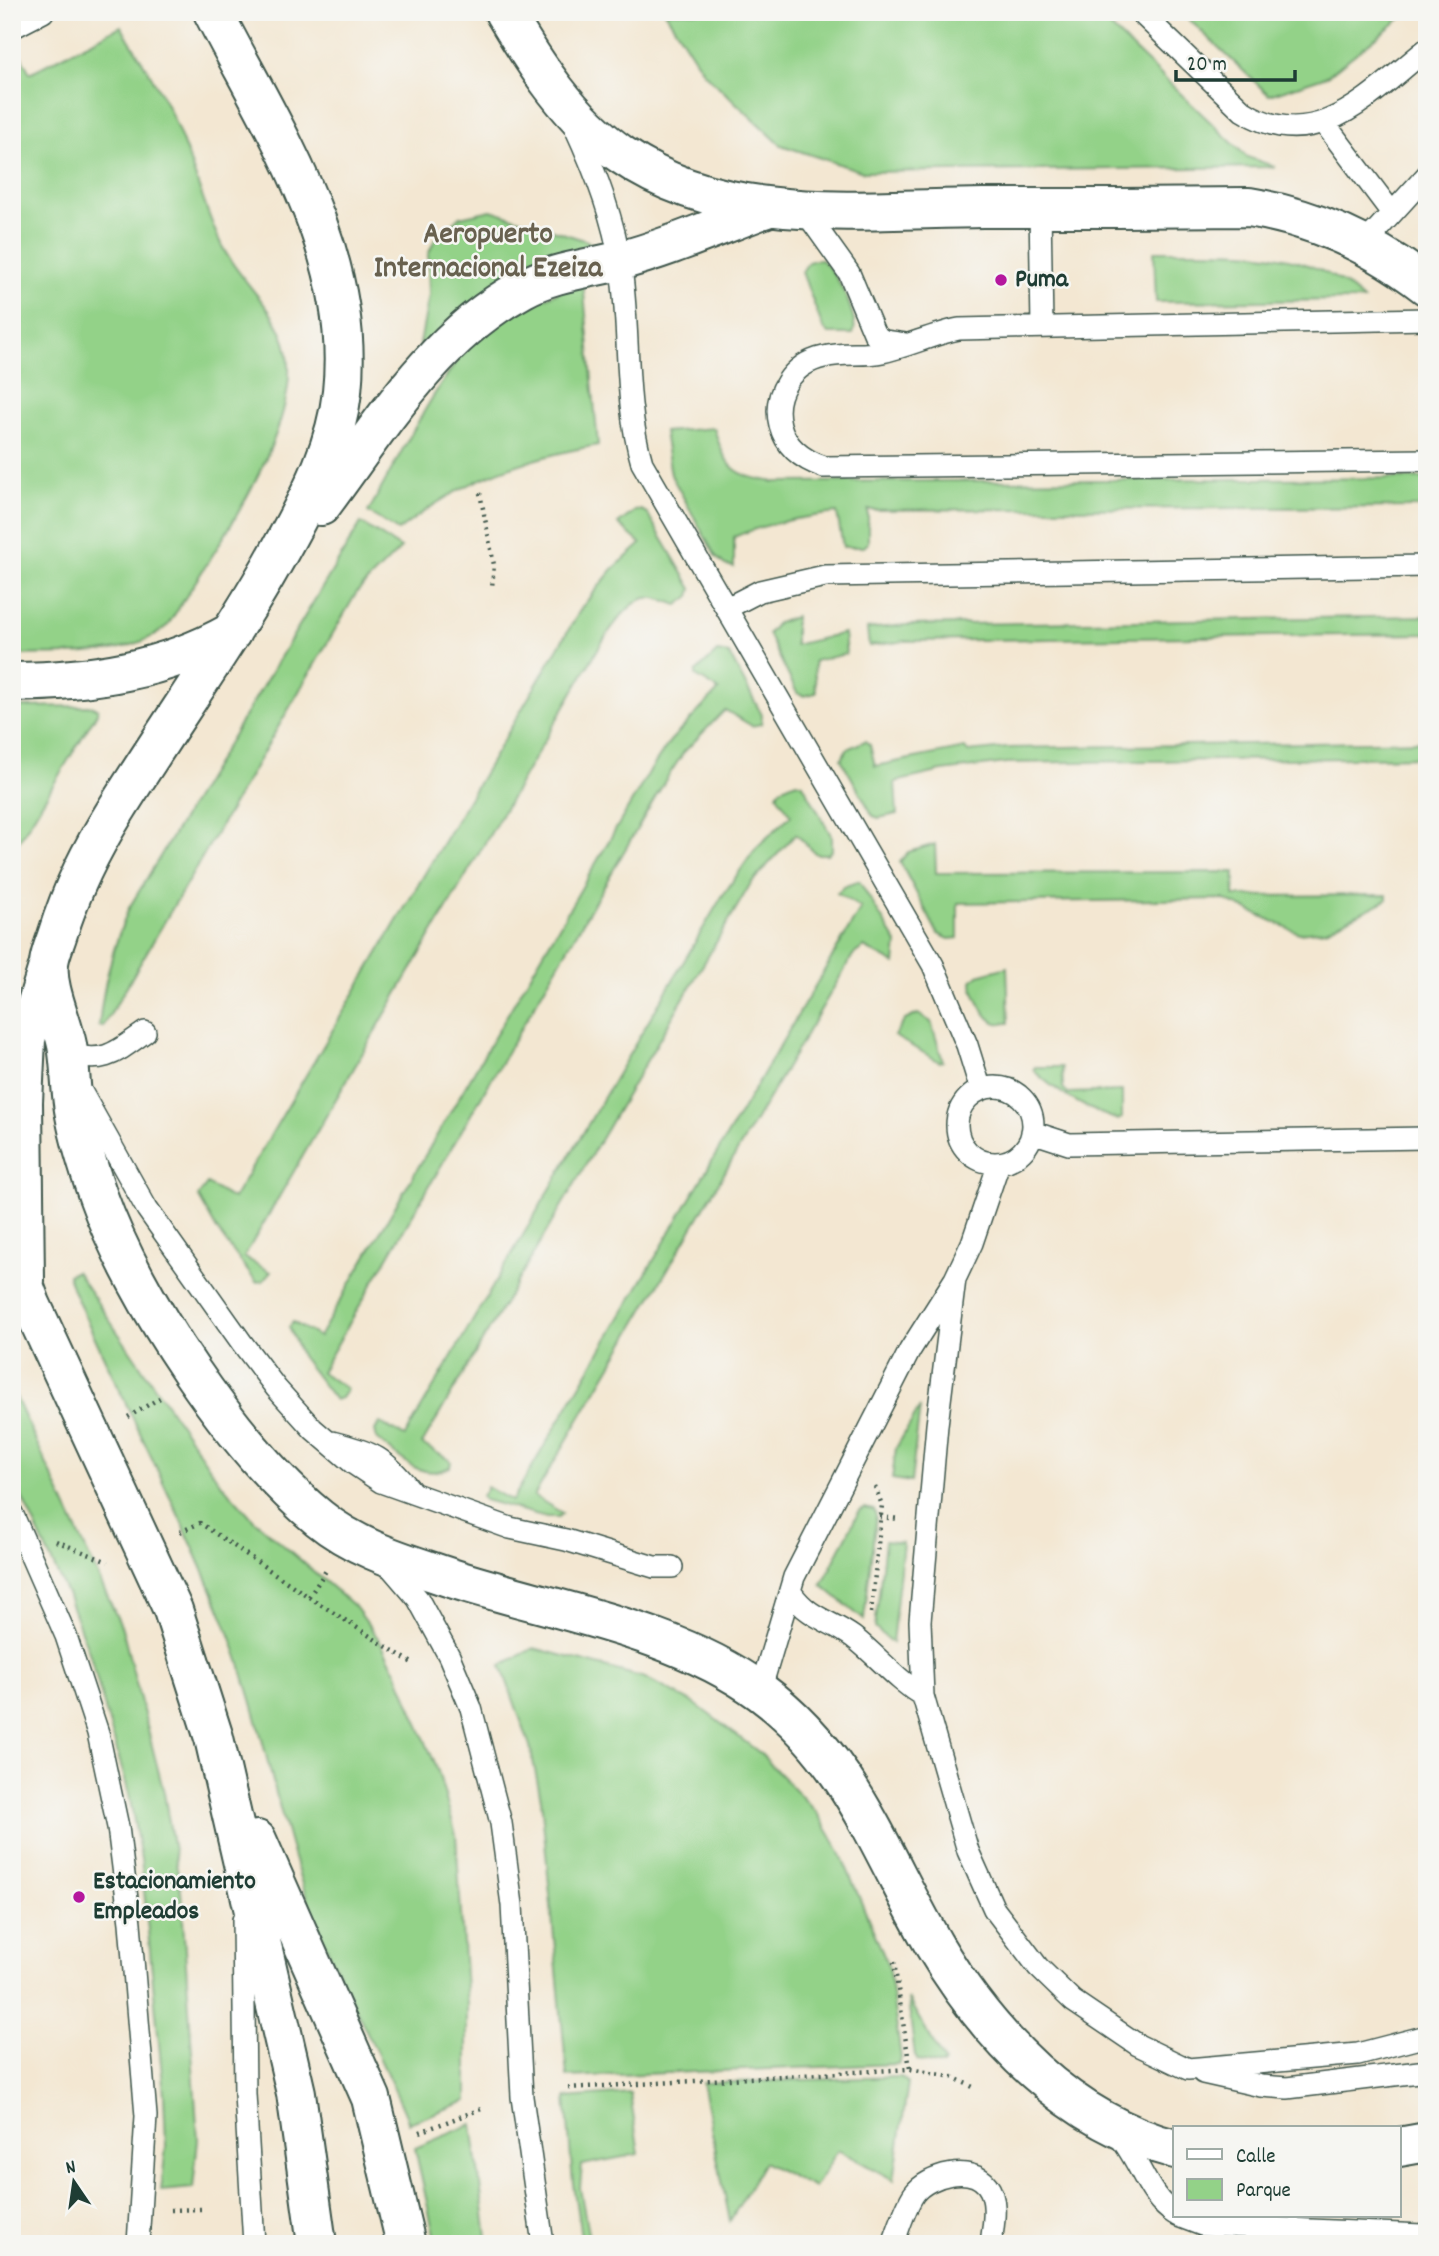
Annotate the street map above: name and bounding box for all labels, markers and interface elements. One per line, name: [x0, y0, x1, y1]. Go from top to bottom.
scale bar: [1176, 38, 1296, 82]
text: 20 m: [1187, 51, 1227, 81]
district label: Aeropuerto Internacional Ezeiza: [374, 215, 603, 292]
place label: Puma: [1015, 262, 1069, 299]
marker: Puma: [993, 272, 1009, 288]
place label: Estacionamiento Empleados: [93, 1864, 256, 1931]
marker: Estacionamiento Empleados: [71, 1889, 87, 1905]
legend: [1173, 2126, 1400, 2218]
text: Calle: [1236, 2143, 1275, 2173]
north arrow: [38, 2148, 108, 2218]
text: N: [63, 2155, 79, 2183]
text: Parque: [1236, 2177, 1291, 2207]

